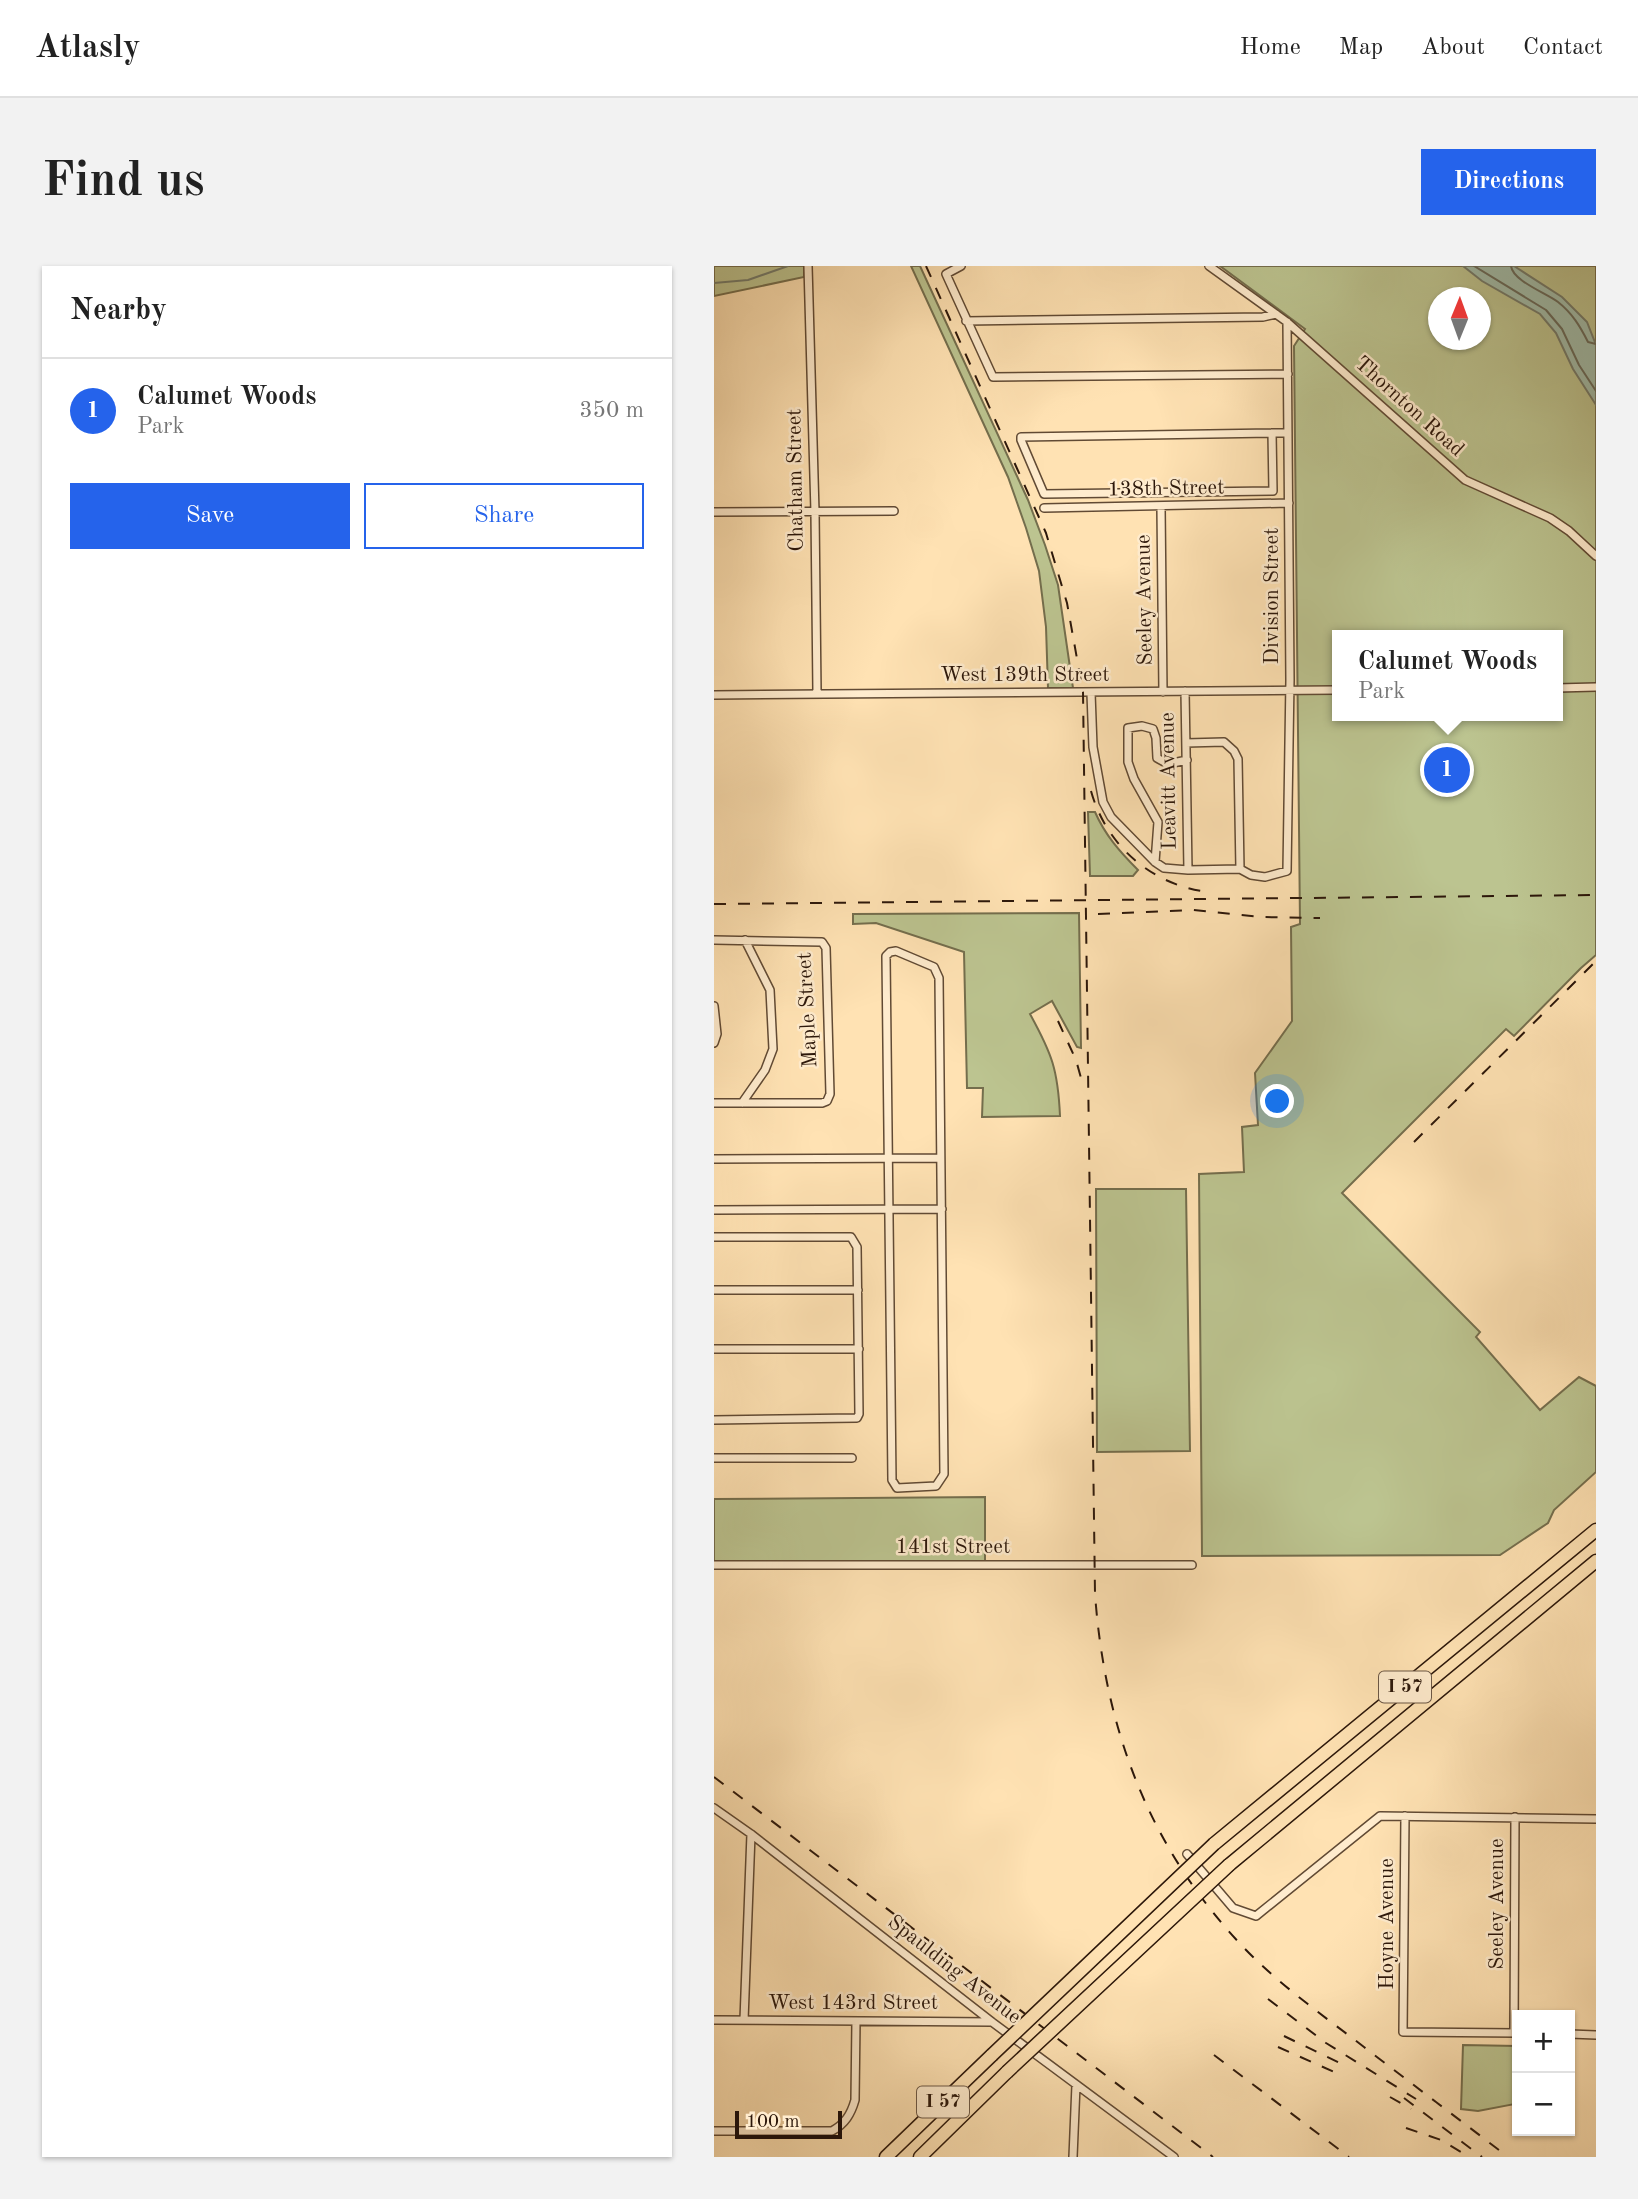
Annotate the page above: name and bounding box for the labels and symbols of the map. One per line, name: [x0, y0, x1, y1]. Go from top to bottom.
north arrow: [1428, 287, 1491, 350]
street label: Thornton Road: [1350, 353, 1468, 461]
street label: Chatham Street: [784, 408, 808, 552]
street label: 138th Street: [1107, 477, 1225, 501]
street label: Division Street: [1262, 528, 1283, 664]
street label: Seeley Avenue: [1133, 534, 1157, 666]
street label: West 139th Street: [940, 665, 1110, 686]
street label: Leavitt Avenue: [1157, 712, 1181, 850]
pin: 1: [1424, 744, 1470, 796]
street label: Maple Street: [794, 952, 822, 1068]
your location: [1260, 1084, 1294, 1118]
street label: 141st Street: [896, 1537, 1010, 1558]
road number: I 57: [1379, 1672, 1431, 1702]
street label: Seeley Avenue: [1487, 1838, 1508, 1970]
street label: Hoyne Avenue: [1377, 1858, 1398, 1990]
street label: Spaulding Avenue: [883, 1912, 1025, 2028]
street label: West 143rd Street: [768, 1993, 938, 2014]
road number: I 57: [917, 2086, 969, 2118]
scale bar: [735, 2108, 842, 2140]

